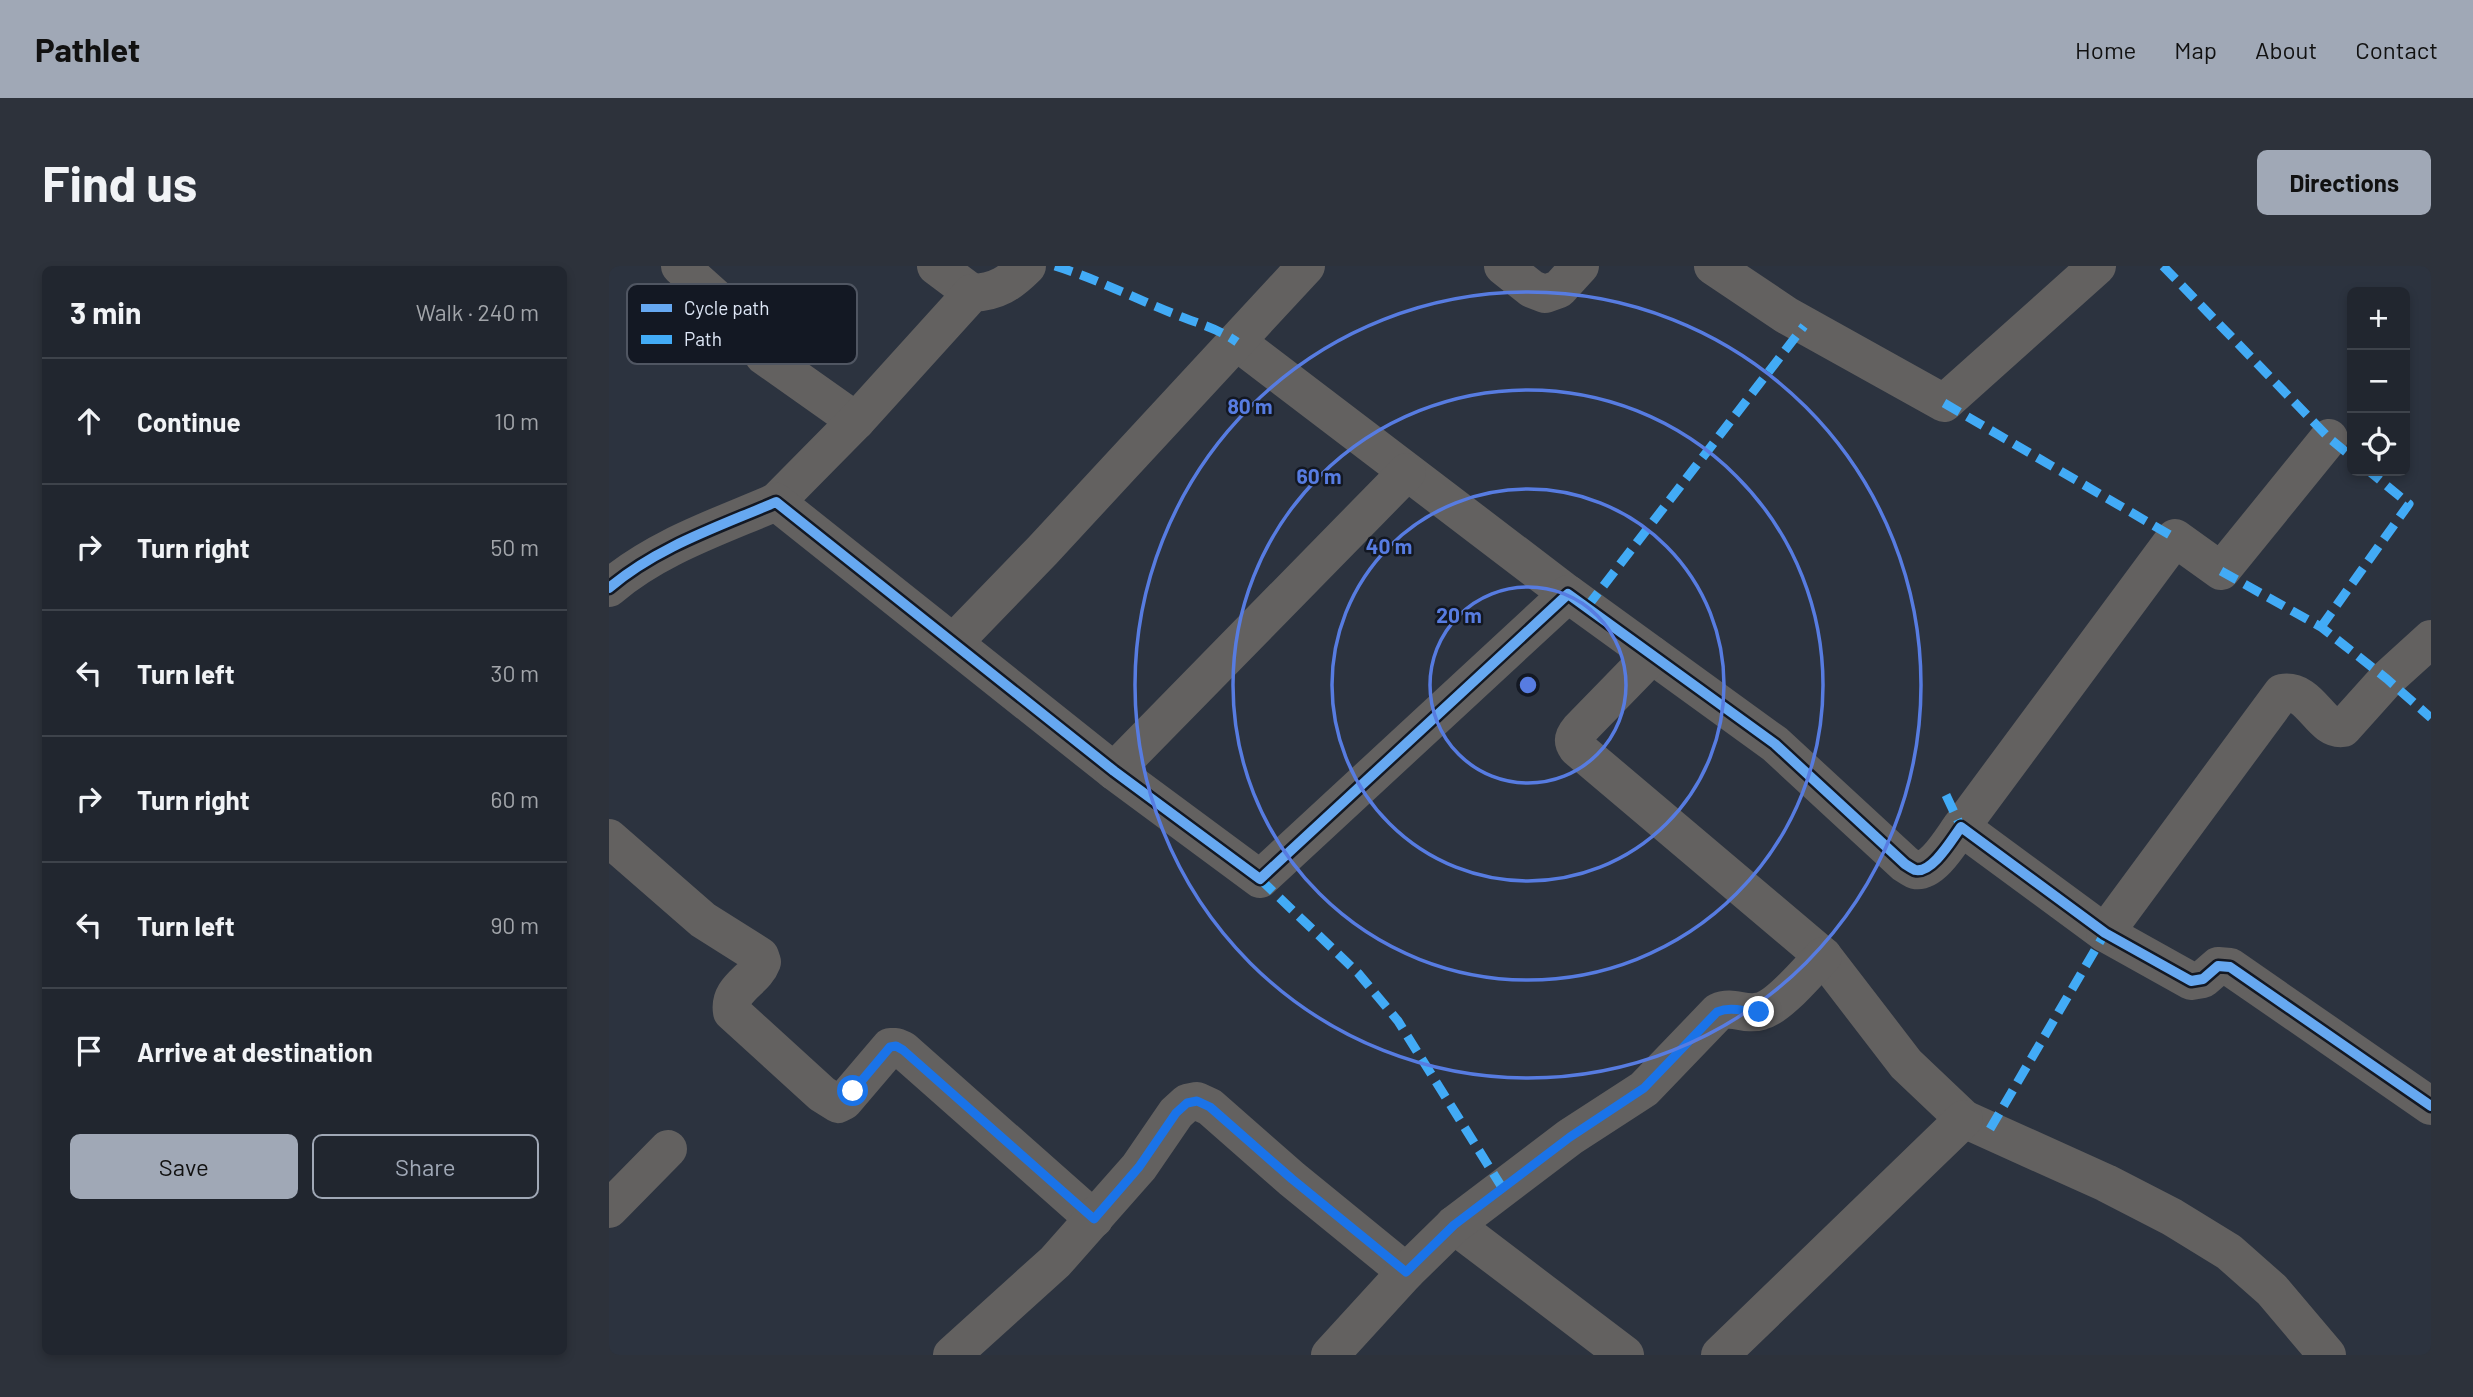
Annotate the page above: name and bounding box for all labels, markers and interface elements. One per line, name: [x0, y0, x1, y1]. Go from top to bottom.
text: Pathlet: [35, 29, 140, 69]
text: Home: [2075, 35, 2136, 64]
text: Map: [2174, 35, 2217, 64]
text: About: [2255, 35, 2317, 64]
text: Contact: [2355, 35, 2438, 64]
button: Directions: [2257, 150, 2431, 215]
text: Find us: [42, 153, 197, 212]
legend: [627, 284, 857, 364]
map controls: [2347, 287, 2410, 476]
button: +: [2347, 287, 2410, 350]
text: 3 min: [70, 294, 141, 330]
text: Cycle path: [684, 296, 769, 319]
text: Walk · 240 m: [416, 298, 539, 326]
text: Path: [684, 327, 722, 350]
button: −: [2347, 350, 2410, 413]
text: 80 m: [1227, 393, 1273, 418]
icon: ahead: [70, 402, 108, 440]
text: Continue: [137, 406, 241, 437]
text: 10 m: [494, 407, 539, 435]
button: locate: [2347, 413, 2410, 476]
text: 60 m: [1297, 463, 1341, 488]
icon: right: [70, 528, 108, 566]
text: Turn right: [137, 532, 250, 563]
text: 50 m: [491, 533, 539, 561]
text: 40 m: [1366, 533, 1412, 558]
text: 20 m: [1436, 602, 1482, 627]
icon: left: [70, 654, 108, 692]
text: Turn left: [137, 658, 235, 689]
text: 30 m: [491, 659, 539, 687]
centre of rings: [1516, 673, 1540, 697]
icon: right: [70, 780, 108, 818]
text: Turn right: [137, 784, 250, 815]
text: 60 m: [491, 785, 539, 813]
icon: left: [70, 906, 108, 944]
text: Turn left: [137, 910, 235, 941]
text: 90 m: [490, 911, 539, 939]
route end: [1743, 996, 1774, 1027]
icon: arrive: [70, 1032, 108, 1070]
text: Arrive at destination: [137, 1036, 373, 1067]
route start: [837, 1075, 868, 1106]
button: Save: [70, 1134, 298, 1199]
button: Share: [312, 1134, 539, 1199]

